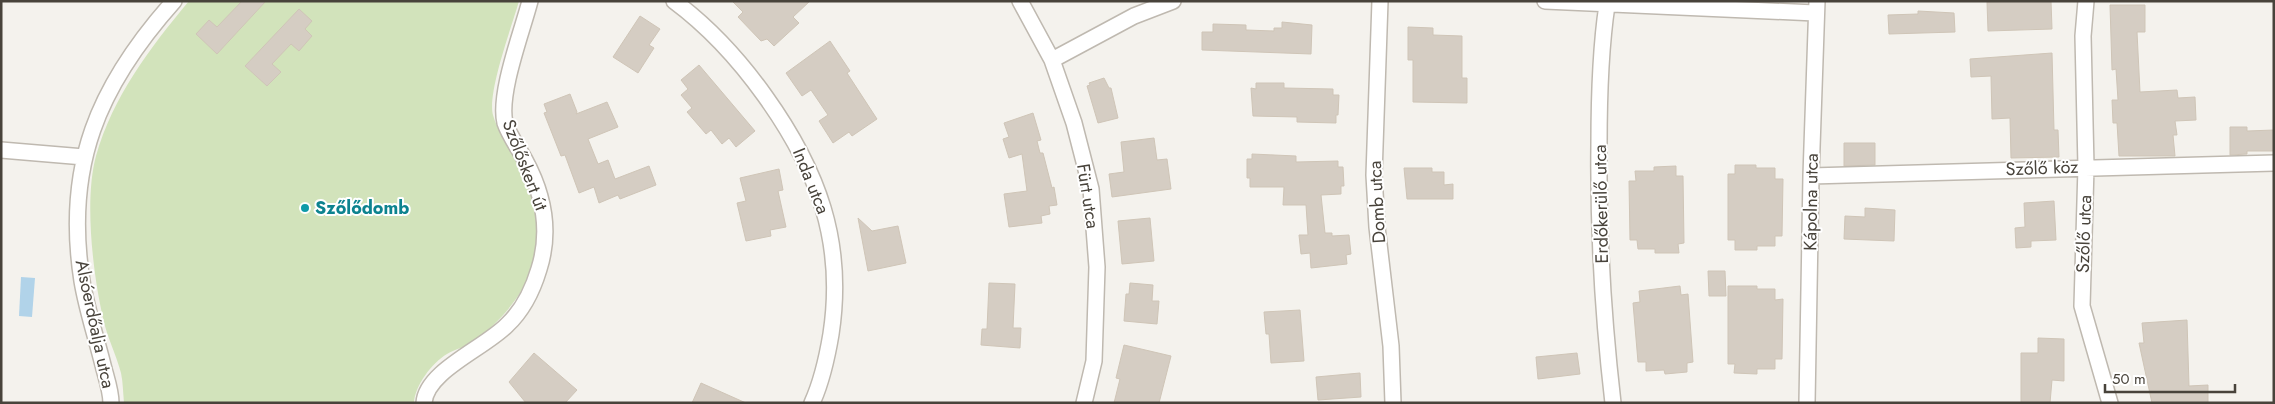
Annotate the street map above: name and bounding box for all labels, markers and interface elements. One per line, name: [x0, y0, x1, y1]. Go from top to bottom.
street label: Szőlőskert út: [496, 116, 555, 215]
street label: Inda utca: [786, 144, 836, 218]
street label: Erdőkerülő utca: [1587, 144, 1615, 264]
street label: Kápolna utca: [1797, 153, 1825, 251]
street label: Szőlő köz: [2005, 154, 2080, 182]
street label: Domb utca: [1362, 160, 1392, 244]
street label: Fürt utca: [1070, 162, 1106, 230]
street label: Szőlő utca: [2070, 194, 2098, 274]
place label: Szőlődomb: [315, 195, 409, 221]
marker: Szőlődomb: [299, 202, 311, 214]
street label: Alsóerdőalja utca: [69, 257, 121, 391]
scale bar: [2105, 362, 2235, 394]
text: 50 m: [2112, 368, 2146, 390]

